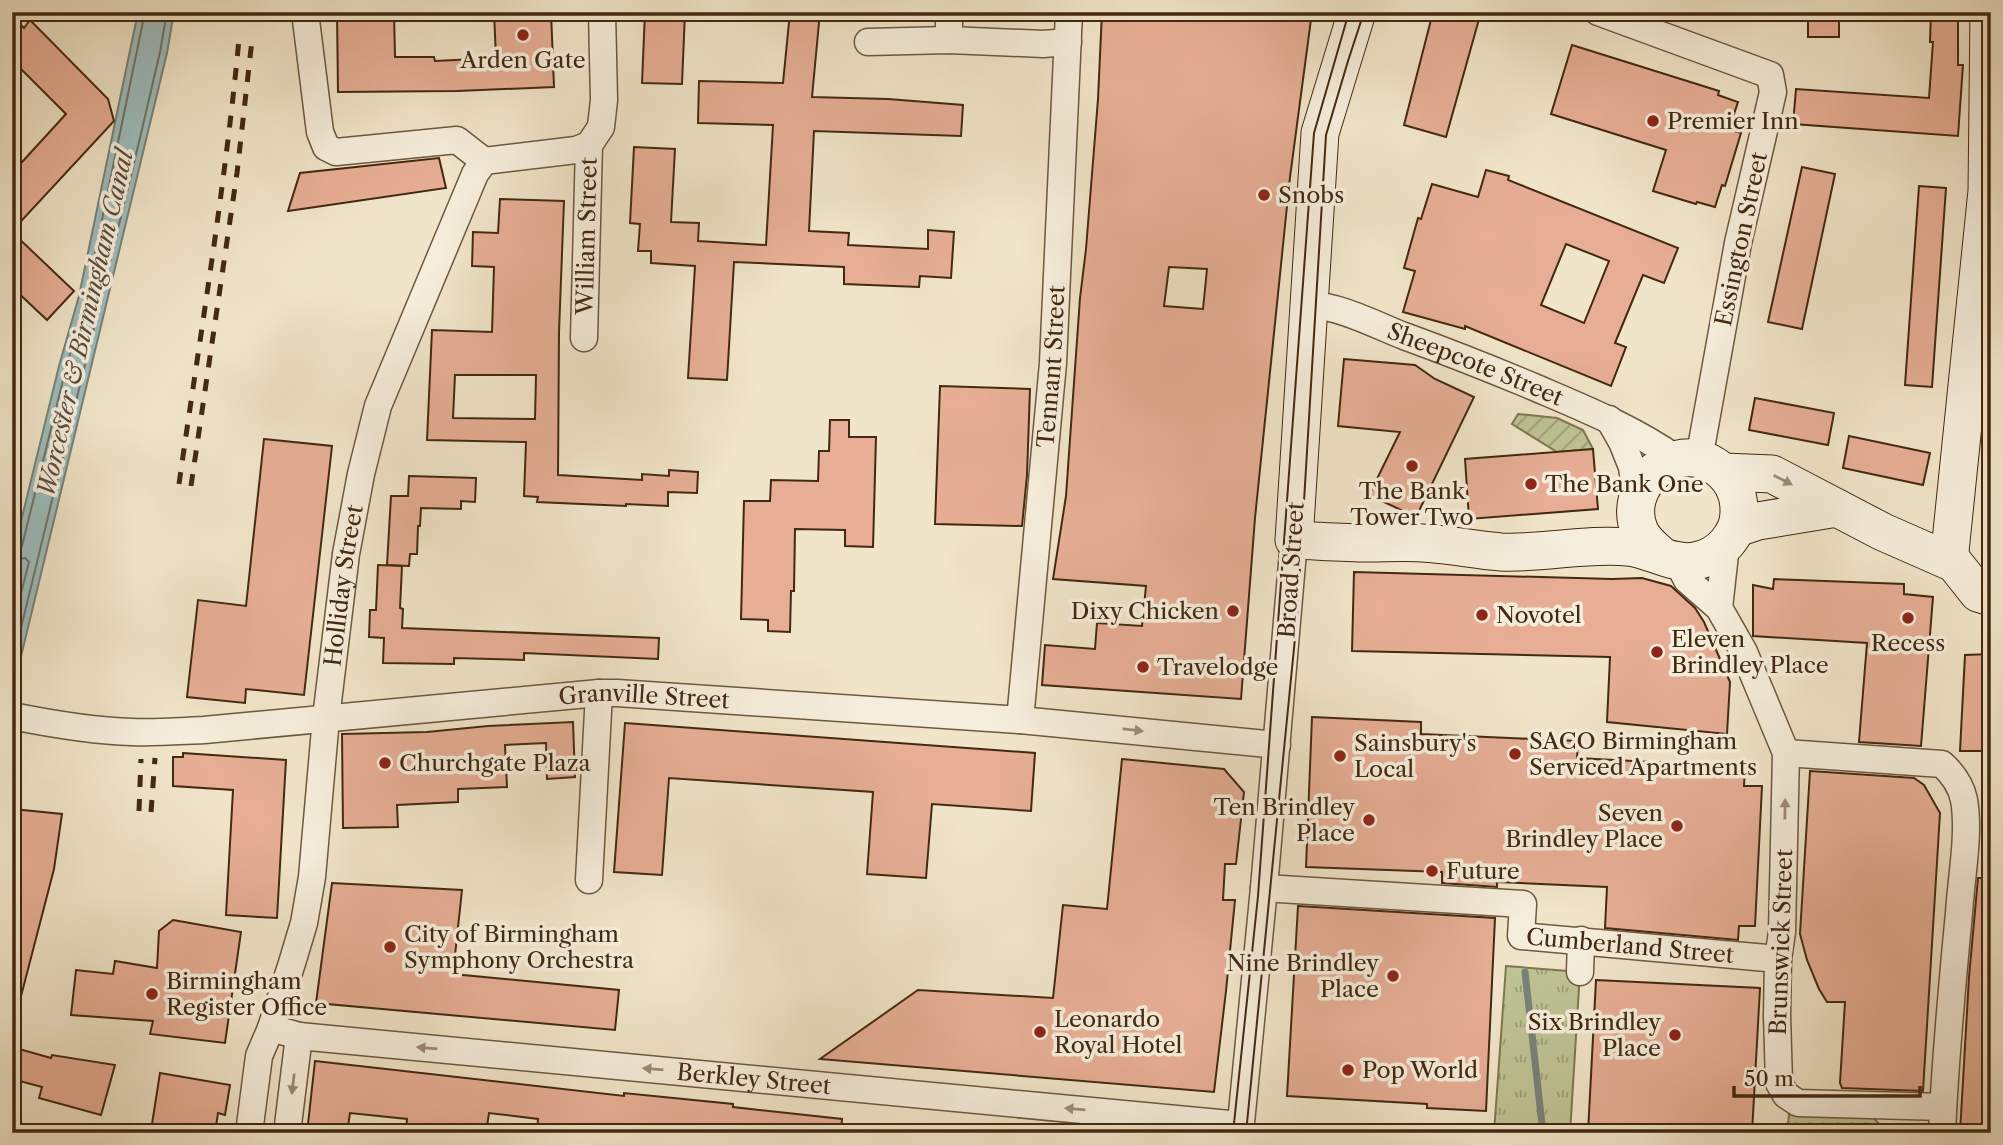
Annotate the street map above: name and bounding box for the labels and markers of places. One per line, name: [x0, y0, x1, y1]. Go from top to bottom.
marker: Arden Gate: [515, 27, 531, 43]
place label: Arden Gate: [459, 46, 586, 74]
place label: Premier Inn: [1667, 107, 1799, 135]
marker: Premier Inn: [1645, 113, 1661, 129]
place label: Snobs: [1278, 181, 1344, 209]
marker: Snobs: [1256, 187, 1272, 203]
marker: The Bank Tower Two: [1404, 458, 1420, 474]
place label: The Bank One: [1545, 470, 1704, 498]
marker: The Bank One: [1523, 476, 1539, 492]
place label: The Bank Tower Two: [1350, 477, 1474, 531]
place label: Dixy Chicken: [1071, 597, 1219, 625]
place label: Novotel: [1496, 601, 1582, 629]
marker: Dixy Chicken: [1225, 603, 1241, 619]
marker: Novotel: [1474, 607, 1490, 623]
marker: Recess: [1900, 610, 1916, 626]
place label: Eleven Brindley Place: [1671, 625, 1829, 679]
place label: Recess: [1871, 629, 1945, 657]
marker: Eleven Brindley Place: [1649, 644, 1665, 660]
place label: Travelodge: [1157, 653, 1278, 681]
marker: Travelodge: [1135, 659, 1151, 675]
place label: SACO Birmingham Serviced Apartments: [1529, 727, 1757, 781]
place label: Sainsbury's Local: [1354, 729, 1477, 783]
marker: SACO Birmingham Serviced Apartments: [1507, 746, 1523, 762]
marker: Sainsbury's Local: [1332, 748, 1348, 764]
place label: Churchgate Plaza: [399, 749, 591, 777]
marker: Churchgate Plaza: [377, 755, 393, 771]
place label: Ten Brindley Place: [1213, 793, 1355, 847]
place label: Seven Brindley Place: [1505, 799, 1663, 853]
marker: Ten Brindley Place: [1361, 812, 1377, 828]
marker: Seven Brindley Place: [1669, 818, 1685, 834]
place label: Future: [1446, 857, 1520, 885]
marker: Future: [1424, 863, 1440, 879]
place label: City of Birmingham Symphony Orchestra: [404, 920, 635, 974]
marker: City of Birmingham Symphony Orchestra: [382, 939, 398, 955]
place label: Nine Brindley Place: [1227, 949, 1379, 1003]
place label: Birmingham Register Office: [166, 967, 327, 1021]
marker: Nine Brindley Place: [1385, 968, 1401, 984]
marker: Birmingham Register Office: [144, 986, 160, 1002]
place label: Leonardo Royal Hotel: [1054, 1005, 1183, 1059]
place label: Six Brindley Place: [1528, 1008, 1661, 1062]
marker: Leonardo Royal Hotel: [1032, 1024, 1048, 1040]
marker: Six Brindley Place: [1667, 1027, 1683, 1043]
place label: Pop World: [1362, 1056, 1478, 1084]
marker: Pop World: [1340, 1062, 1356, 1078]

